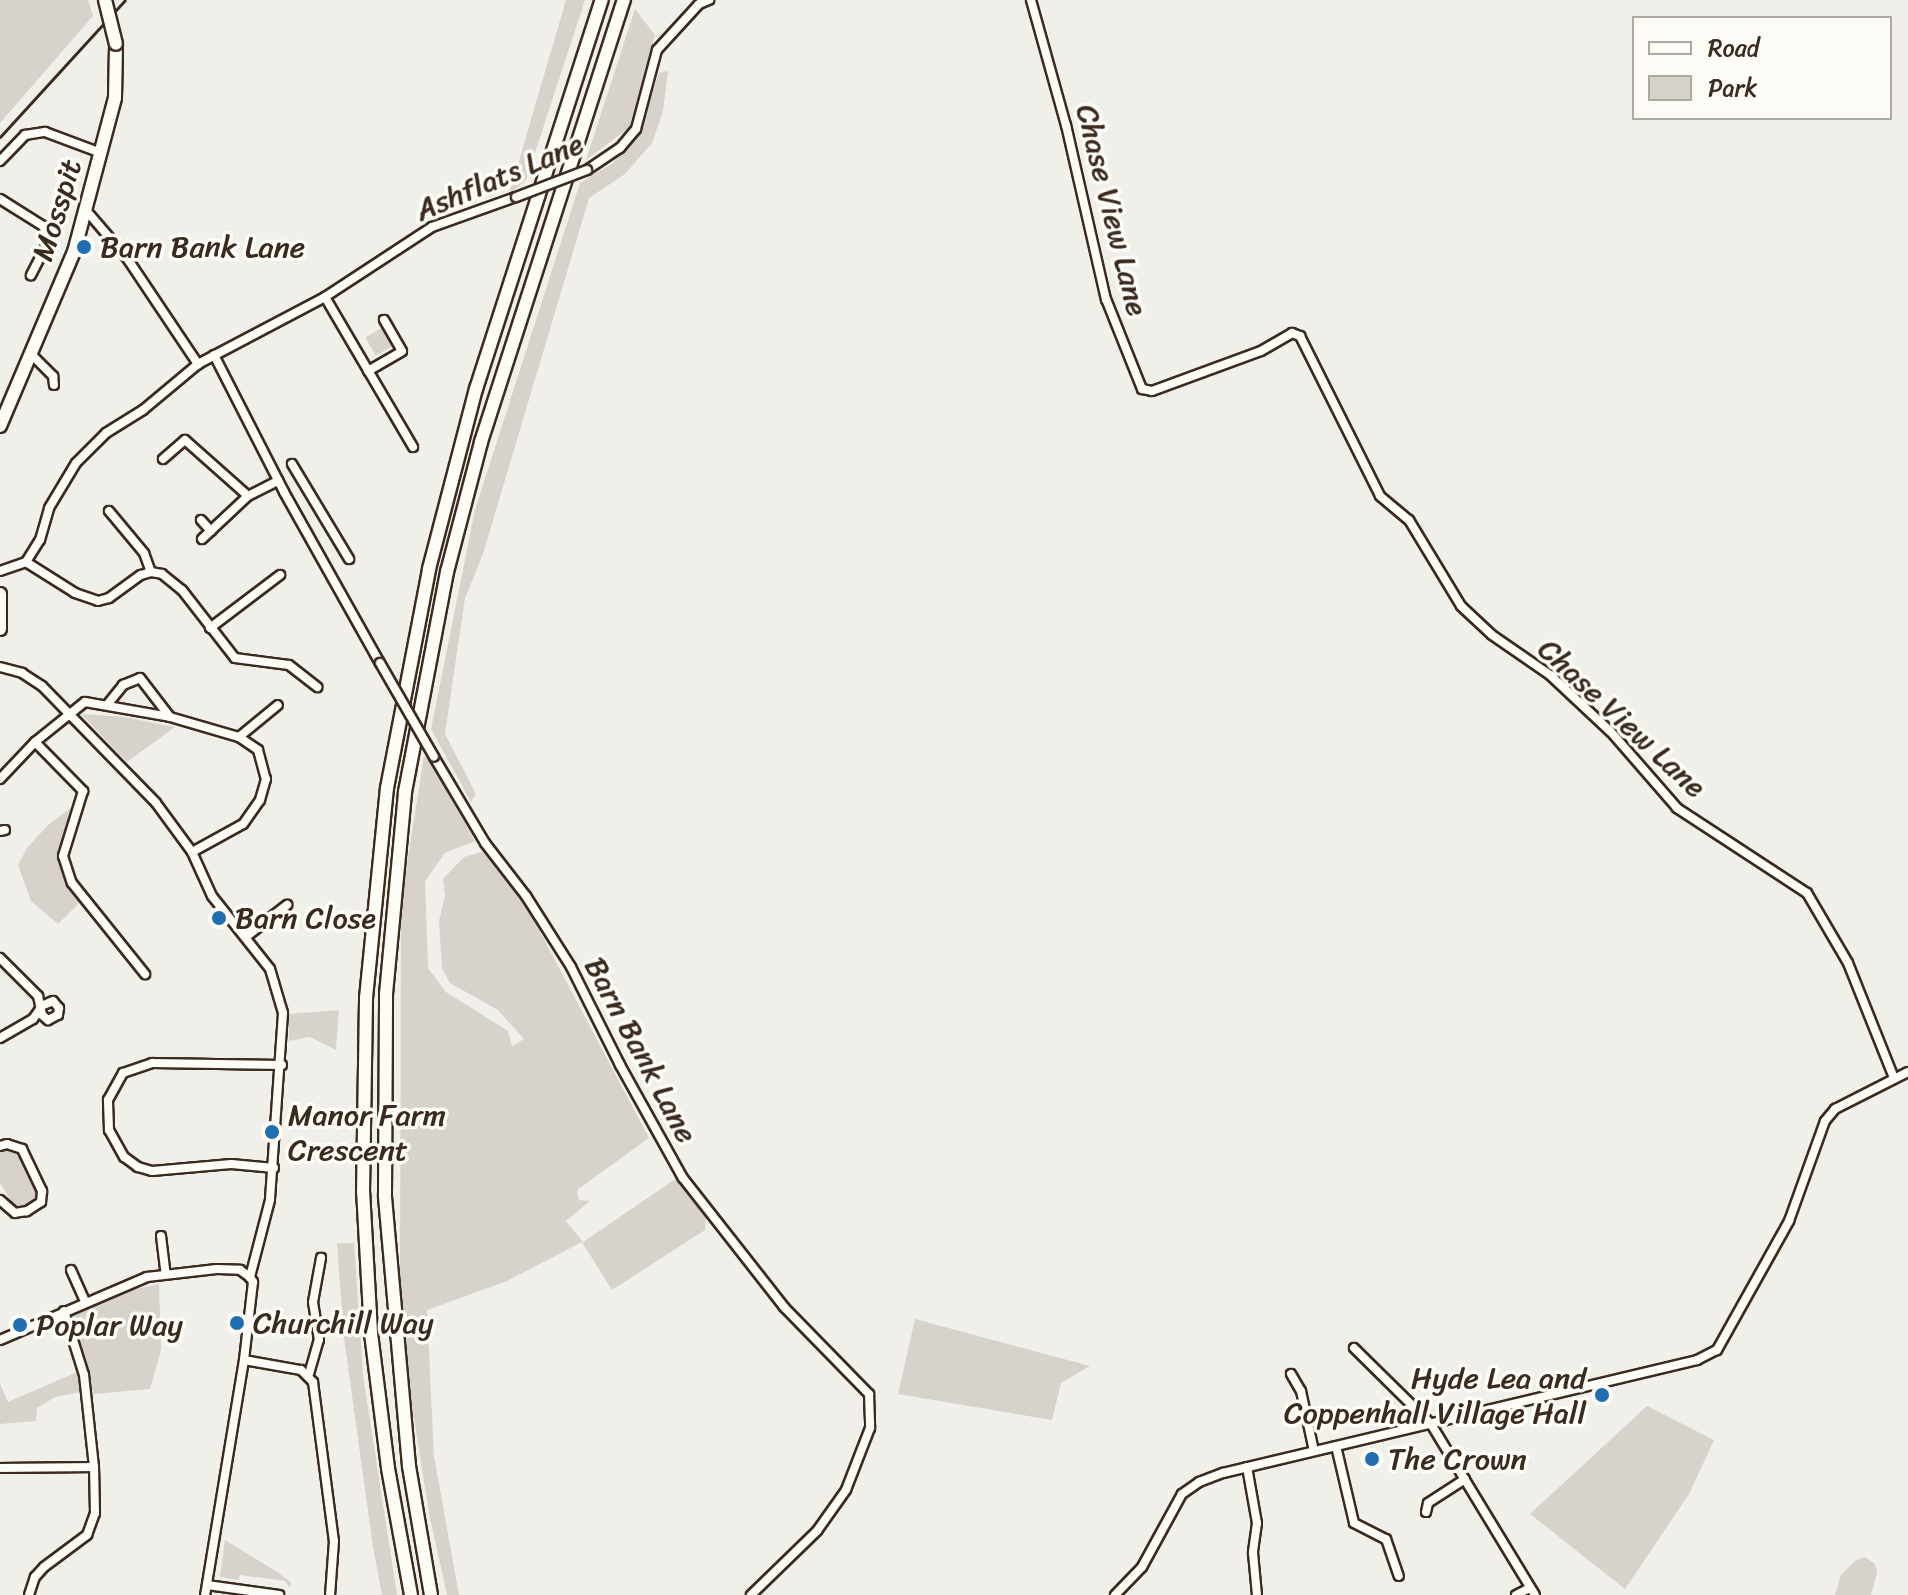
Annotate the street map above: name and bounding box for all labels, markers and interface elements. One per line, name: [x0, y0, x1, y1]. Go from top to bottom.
legend: [1632, 16, 1892, 120]
text: Road: [1708, 27, 1759, 69]
text: Park: [1708, 67, 1757, 109]
street label: Chase View Lane: [1068, 100, 1156, 320]
street label: Ashflats Lane: [409, 125, 589, 229]
street label: Mosspit: [25, 155, 89, 265]
place label: Barn Bank Lane: [100, 229, 305, 265]
marker: Barn Bank Lane: [75, 238, 93, 256]
street label: Chase View Lane: [1530, 631, 1714, 805]
place label: Barn Close: [235, 900, 377, 936]
marker: Barn Close: [210, 909, 228, 927]
street label: Barn Bank Lane: [577, 951, 705, 1149]
place label: Manor Farm Crescent: [288, 1097, 446, 1168]
marker: Manor Farm Crescent: [263, 1123, 281, 1141]
place label: Churchill Way: [253, 1305, 433, 1341]
place label: Poplar Way: [36, 1307, 183, 1343]
marker: Churchill Way: [228, 1314, 246, 1332]
marker: Poplar Way: [11, 1316, 29, 1334]
place label: Hyde Lea and Coppenhall Village Hall: [1284, 1360, 1586, 1430]
marker: Hyde Lea and Coppenhall Village Hall: [1593, 1386, 1611, 1404]
place label: The Crown: [1388, 1441, 1527, 1477]
marker: The Crown: [1363, 1450, 1381, 1468]

